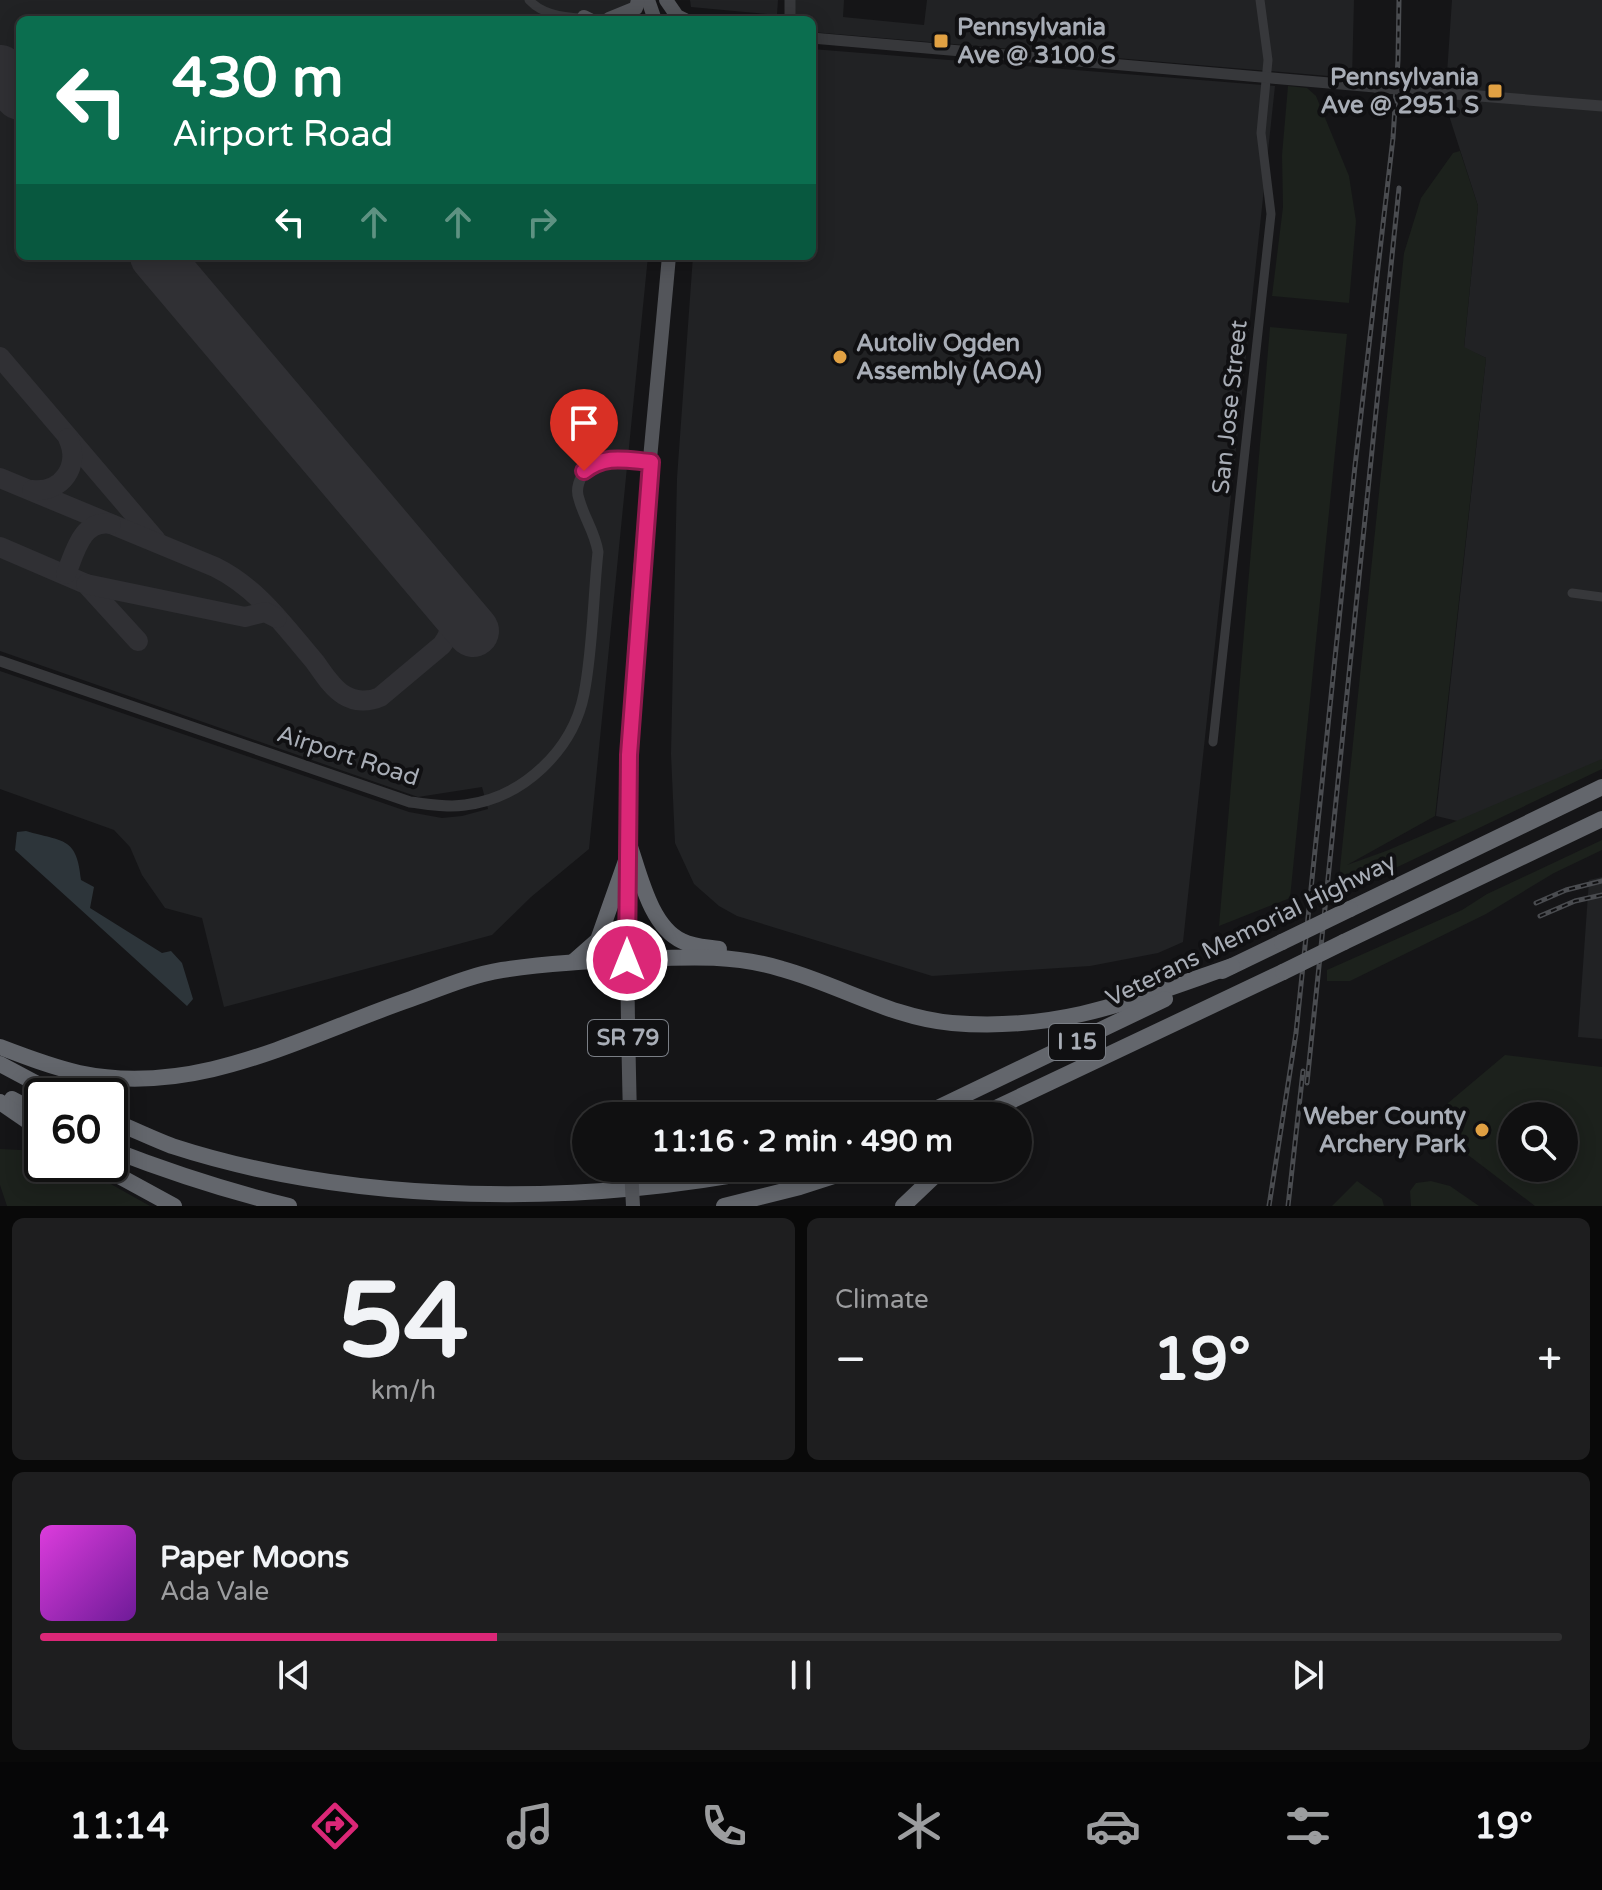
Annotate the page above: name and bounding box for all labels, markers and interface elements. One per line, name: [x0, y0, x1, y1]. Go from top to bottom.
place label: Pennsylvania Ave @ 3100 S: [957, 13, 1116, 70]
marker: Pennsylvania Ave @ 3100 S: [932, 32, 950, 50]
text: 430 m: [172, 45, 343, 112]
icon: left: [40, 48, 144, 152]
place label: Pennsylvania Ave @ 2951 S: [1320, 63, 1479, 120]
marker: Pennsylvania Ave @ 2951 S: [1486, 82, 1504, 100]
text: Airport Road: [172, 113, 393, 156]
icon: left: [268, 200, 312, 244]
icon: ahead: [352, 200, 396, 244]
icon: ahead: [436, 200, 480, 244]
icon: right: [520, 200, 564, 244]
street label: San Jose Street: [1206, 319, 1254, 495]
place label: Autoliv Ogden Assembly (AOA): [856, 329, 1042, 386]
marker: Autoliv Ogden Assembly (AOA): [831, 348, 849, 366]
pin: [550, 389, 618, 471]
icon: arrive: [562, 401, 606, 445]
street label: Airport Road: [273, 719, 423, 793]
street label: Veterans Memorial Highway: [1101, 847, 1401, 1013]
position arrow: [585, 918, 669, 1002]
road number: SR 79: [588, 1020, 668, 1056]
road number: I 15: [1049, 1024, 1105, 1060]
speed limit sign: 60: [24, 1078, 128, 1182]
place label: Weber County Archery Park: [1303, 1102, 1466, 1159]
map controls: [1498, 1102, 1578, 1182]
button: search: [1498, 1102, 1578, 1182]
marker: Weber County Archery Park: [1473, 1121, 1491, 1139]
text: 11:16 · 2 min · 490 m: [651, 1123, 953, 1160]
text: 54: [338, 1260, 469, 1385]
text: Climate: [835, 1284, 929, 1315]
text: 19°: [1153, 1324, 1251, 1396]
text: −: [835, 1334, 866, 1387]
text: +: [1537, 1334, 1562, 1387]
text: km/h: [371, 1375, 436, 1406]
text: Paper Moons: [160, 1539, 349, 1576]
text: Ada Vale: [160, 1576, 269, 1607]
icon: previous: [272, 1653, 316, 1697]
icon: pause: [779, 1653, 823, 1697]
icon: next: [1286, 1653, 1330, 1697]
icon: directions: [307, 1798, 363, 1854]
icon: music: [502, 1798, 558, 1854]
icon: phone: [696, 1798, 752, 1854]
icon: climate: [891, 1798, 947, 1854]
icon: car: [1085, 1798, 1141, 1854]
icon: filters: [1280, 1798, 1336, 1854]
text: 11:14: [69, 1805, 169, 1848]
text: 19°: [1474, 1805, 1533, 1848]

